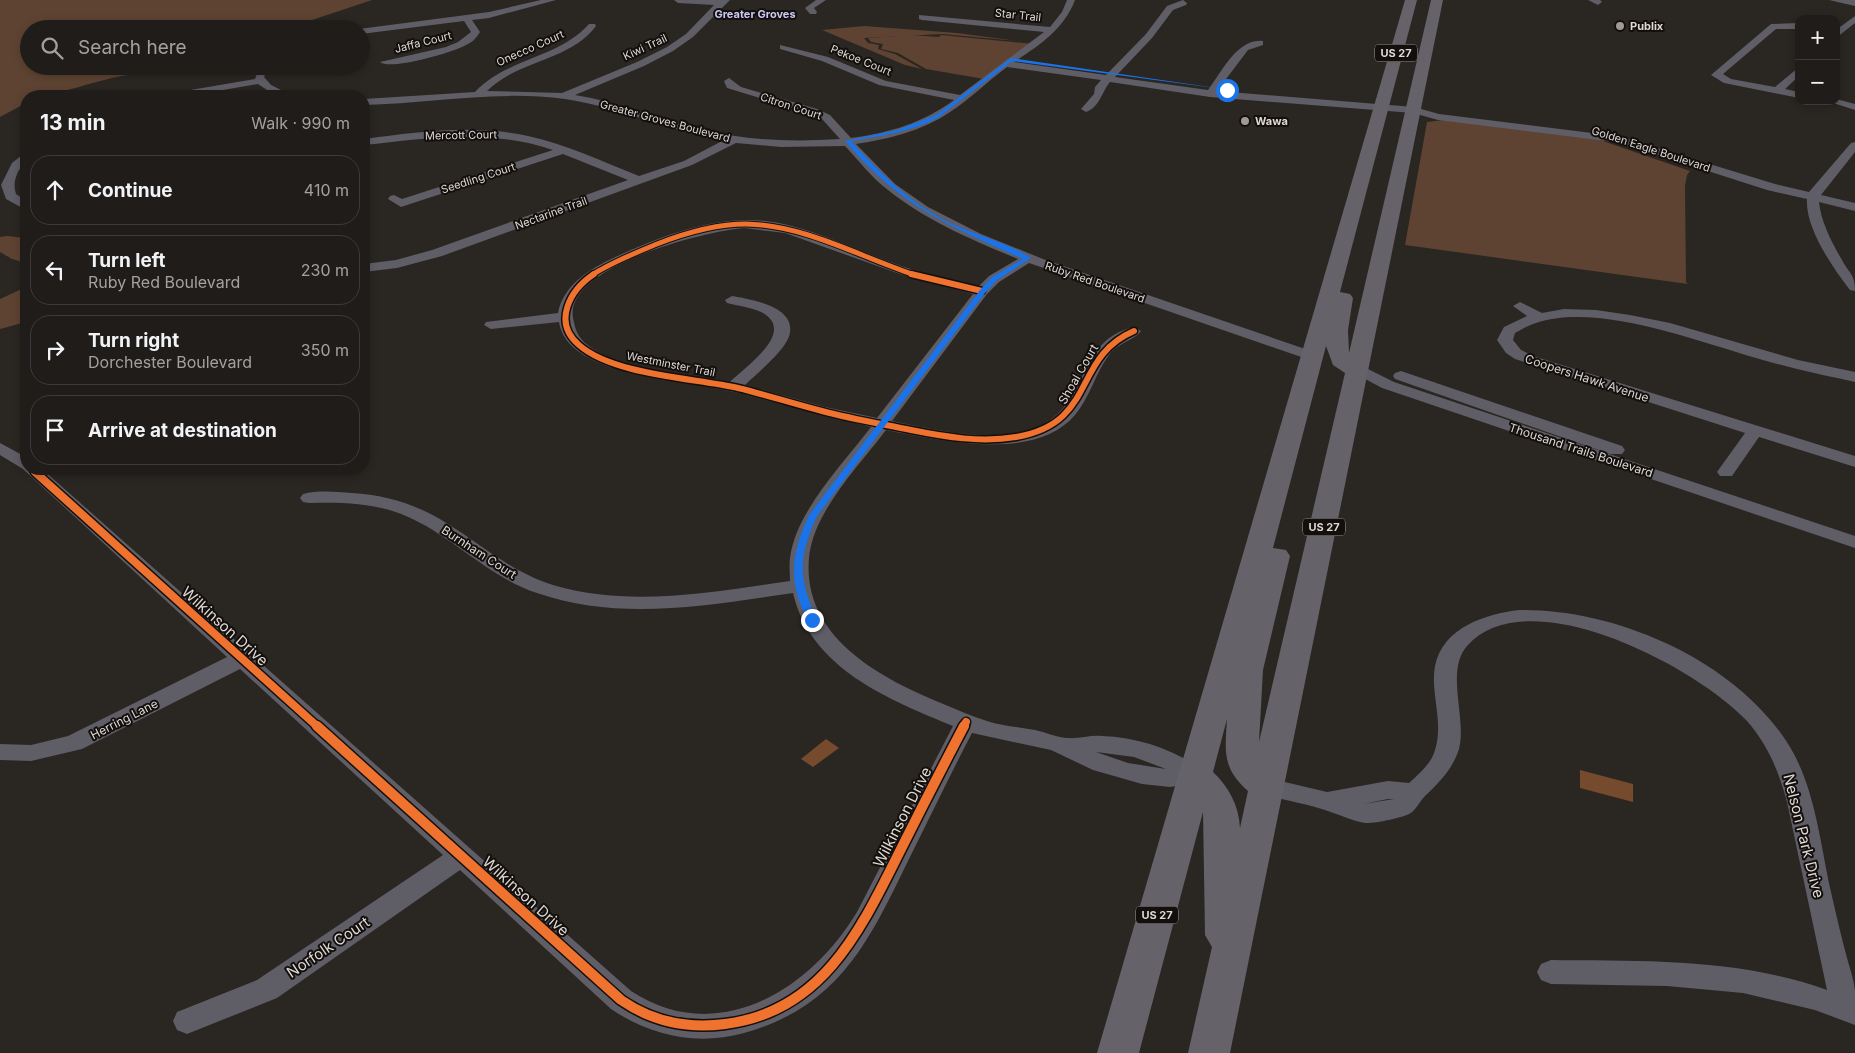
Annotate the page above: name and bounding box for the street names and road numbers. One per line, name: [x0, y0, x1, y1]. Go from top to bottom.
street label: Star Trail: [994, 6, 1042, 24]
street label: Onecco Court: [494, 27, 566, 69]
street label: Jaffa Court: [393, 28, 453, 56]
street label: Kiwi Trail: [621, 31, 669, 63]
street label: Pekoe Court: [829, 41, 894, 79]
road number: US 27: [1375, 44, 1417, 62]
street label: Citron Court: [759, 90, 824, 123]
street label: Greater Groves Boulevard: [598, 97, 732, 145]
street label: Golden Eagle Boulevard: [1590, 123, 1712, 175]
street label: Mercott Court: [425, 127, 498, 143]
street label: Seedling Court: [439, 159, 517, 197]
street label: Nectarine Trail: [513, 193, 589, 233]
street label: Ruby Red Boulevard: [1043, 258, 1147, 306]
street label: Shoal Court: [1055, 341, 1101, 407]
street label: Westminster Trail: [626, 349, 716, 379]
street label: Coopers Hawk Avenue: [1523, 351, 1651, 405]
street label: Thousand Trails Boulevard: [1507, 420, 1655, 480]
road number: US 27: [1303, 518, 1345, 536]
street label: Burnham Court: [439, 522, 519, 582]
street label: Wilkinson Drive: [178, 582, 272, 670]
street label: Herring Lane: [88, 696, 160, 742]
street label: Wilkinson Drive: [869, 764, 935, 870]
street label: Nelson Park Drive: [1779, 772, 1829, 900]
street label: Wilkinson Drive: [479, 852, 573, 940]
road number: US 27: [1136, 906, 1178, 924]
street label: Norfolk Court: [283, 912, 373, 982]

